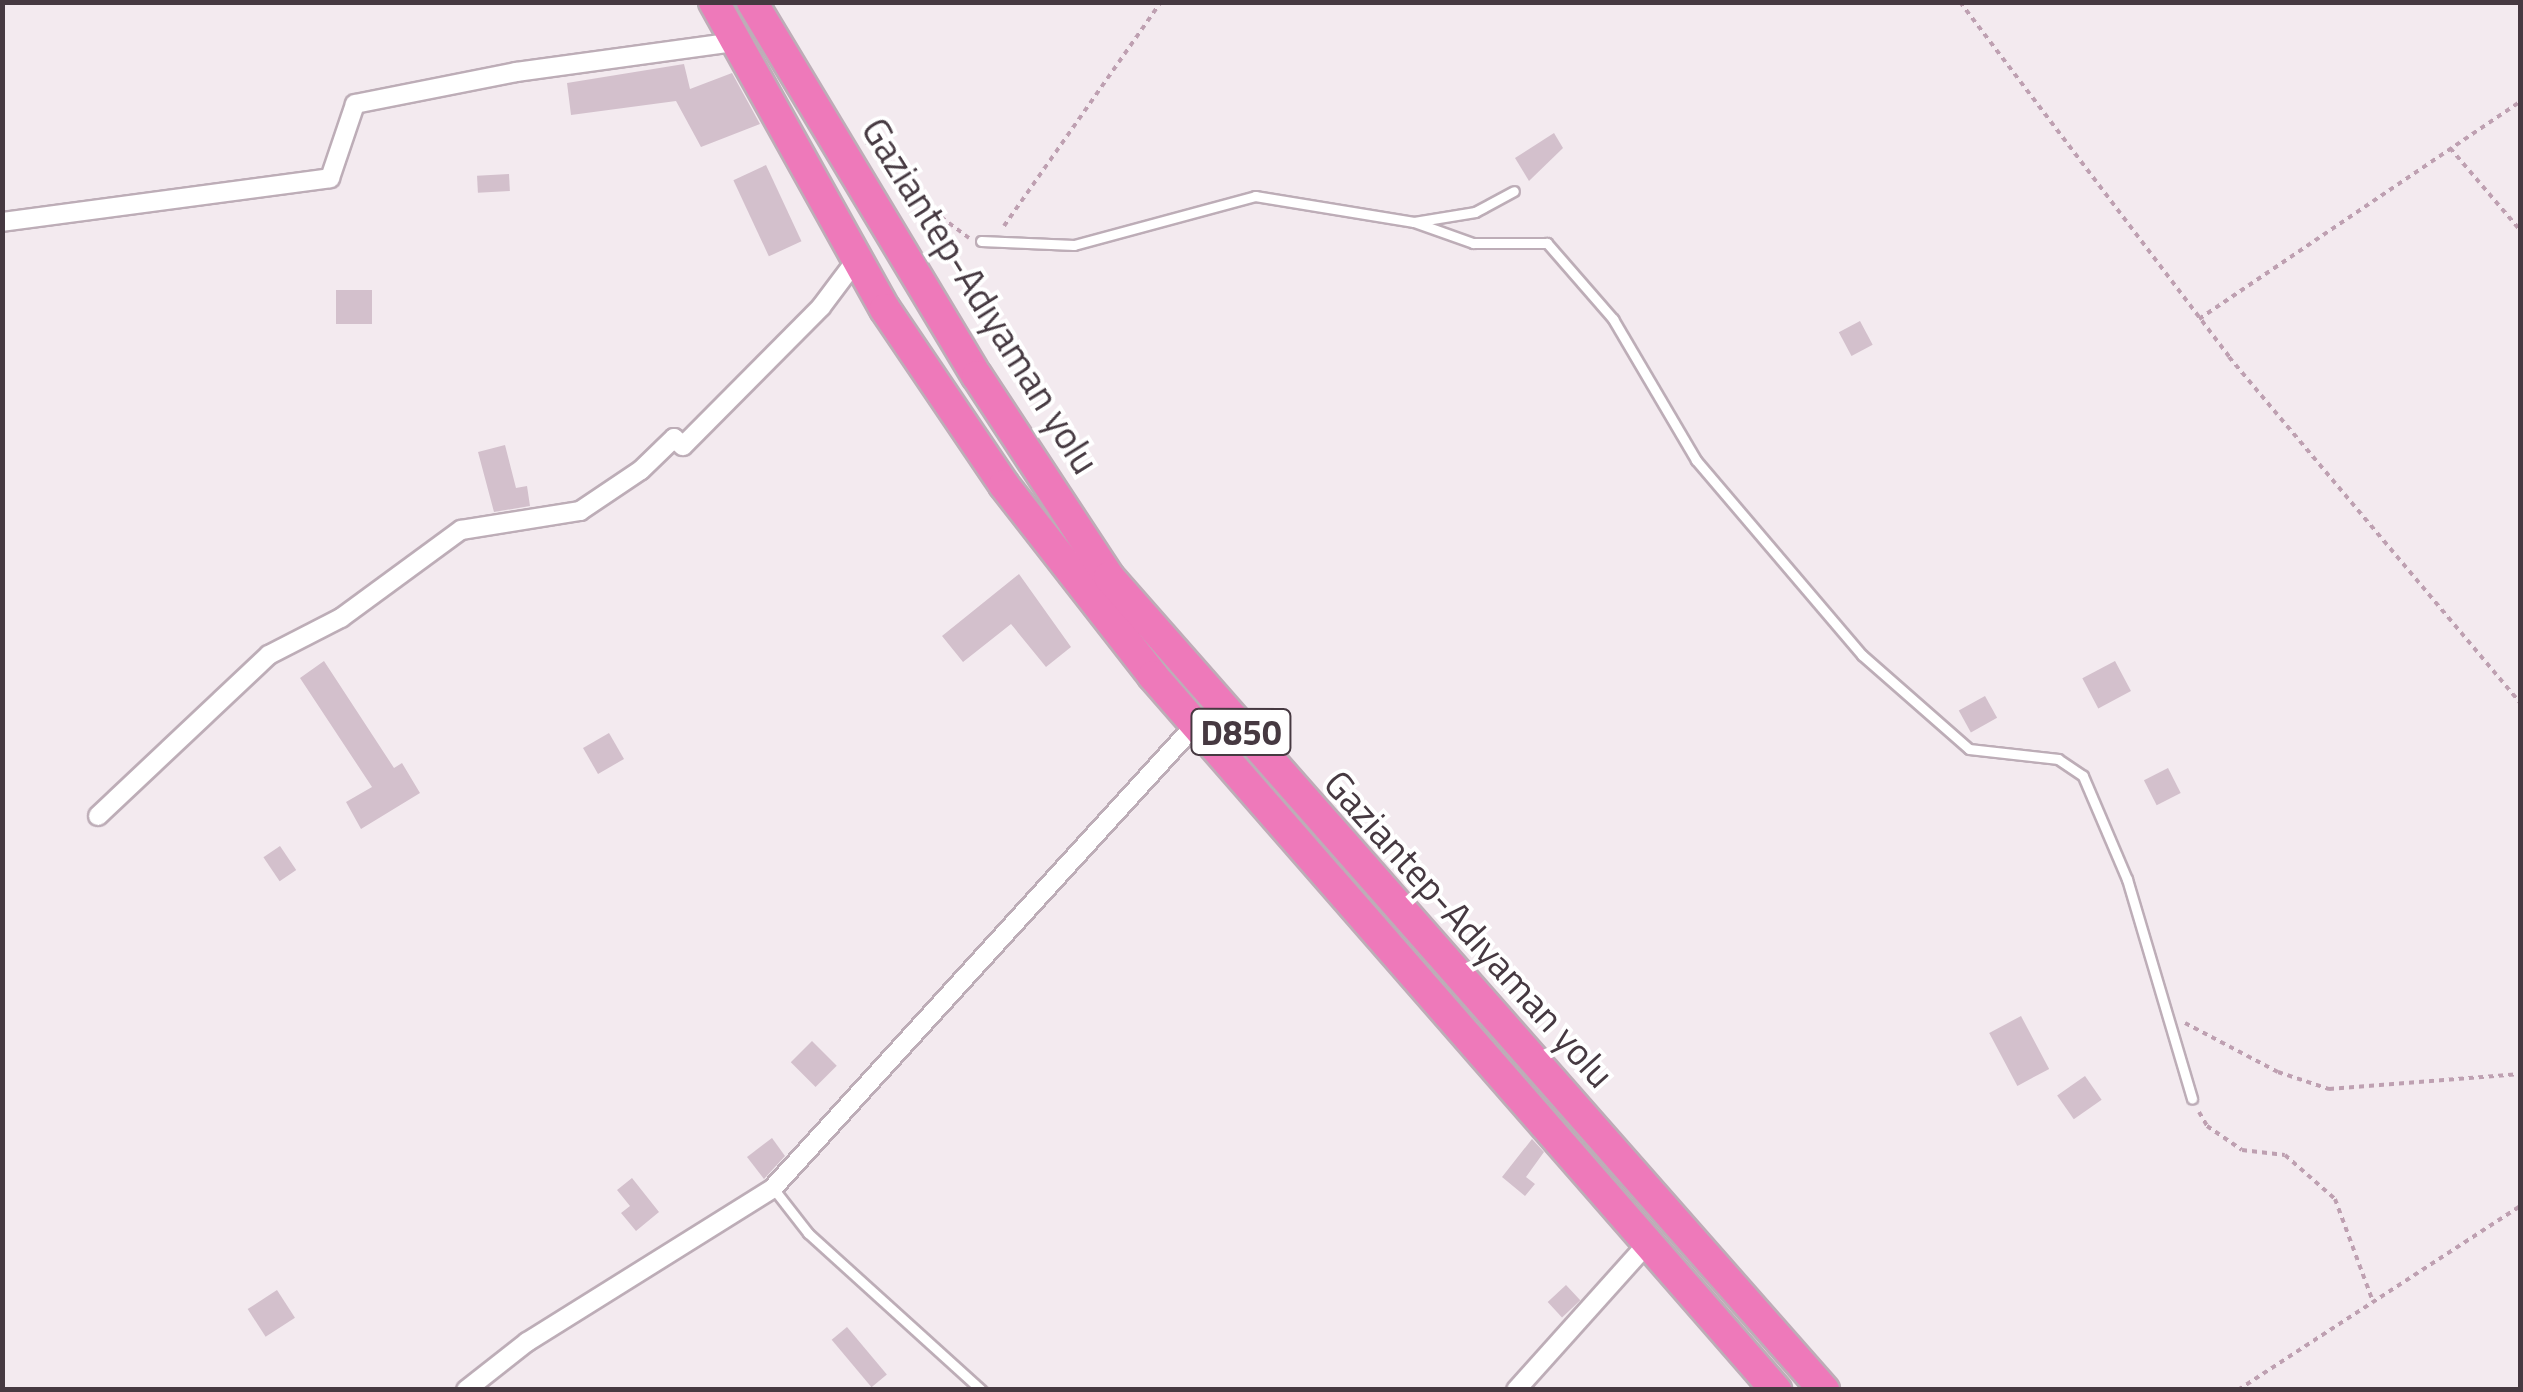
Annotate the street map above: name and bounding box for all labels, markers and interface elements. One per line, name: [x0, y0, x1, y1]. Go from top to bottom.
street label: Gaziantep-Adıyaman yolu: [852, 110, 1108, 482]
road number: D850: [1188, 702, 1294, 762]
street label: Gaziantep-Adıyaman yolu: [1315, 761, 1623, 1097]

